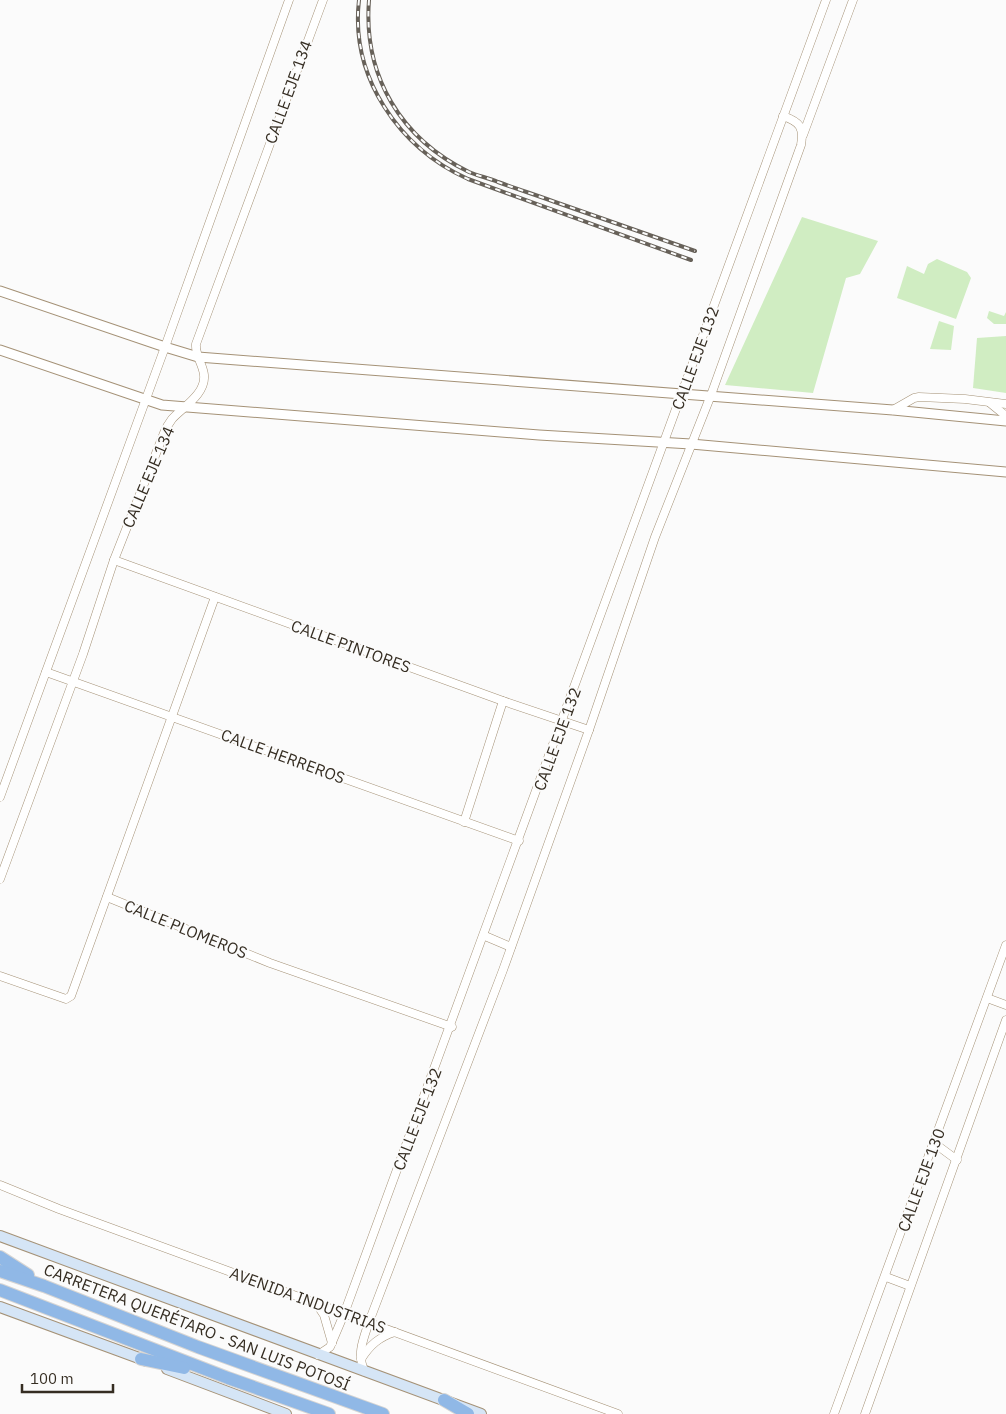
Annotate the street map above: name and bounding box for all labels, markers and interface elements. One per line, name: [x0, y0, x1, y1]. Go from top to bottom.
street label: CALLE EJE 134: [260, 38, 316, 146]
street label: CALLE EJE 132: [667, 304, 723, 412]
street label: CALLE EJE 134: [118, 423, 178, 531]
street label: CALLE PINTORES: [288, 615, 414, 677]
street label: CALLE EJE 132: [529, 685, 585, 793]
street label: CALLE HERREROS: [218, 724, 348, 788]
street label: CALLE PLOMEROS: [122, 895, 250, 963]
street label: CALLE EJE 132: [388, 1065, 446, 1173]
street label: CALLE EJE 130: [893, 1126, 949, 1234]
street label: CARRETERA QUERÉTARO - SAN LUIS POTOSÍ: [41, 1258, 353, 1395]
street label: AVENIDA INDUSTRIAS: [227, 1262, 389, 1338]
scale bar: [22, 1362, 114, 1394]
text: 100 m: [30, 1369, 74, 1388]

